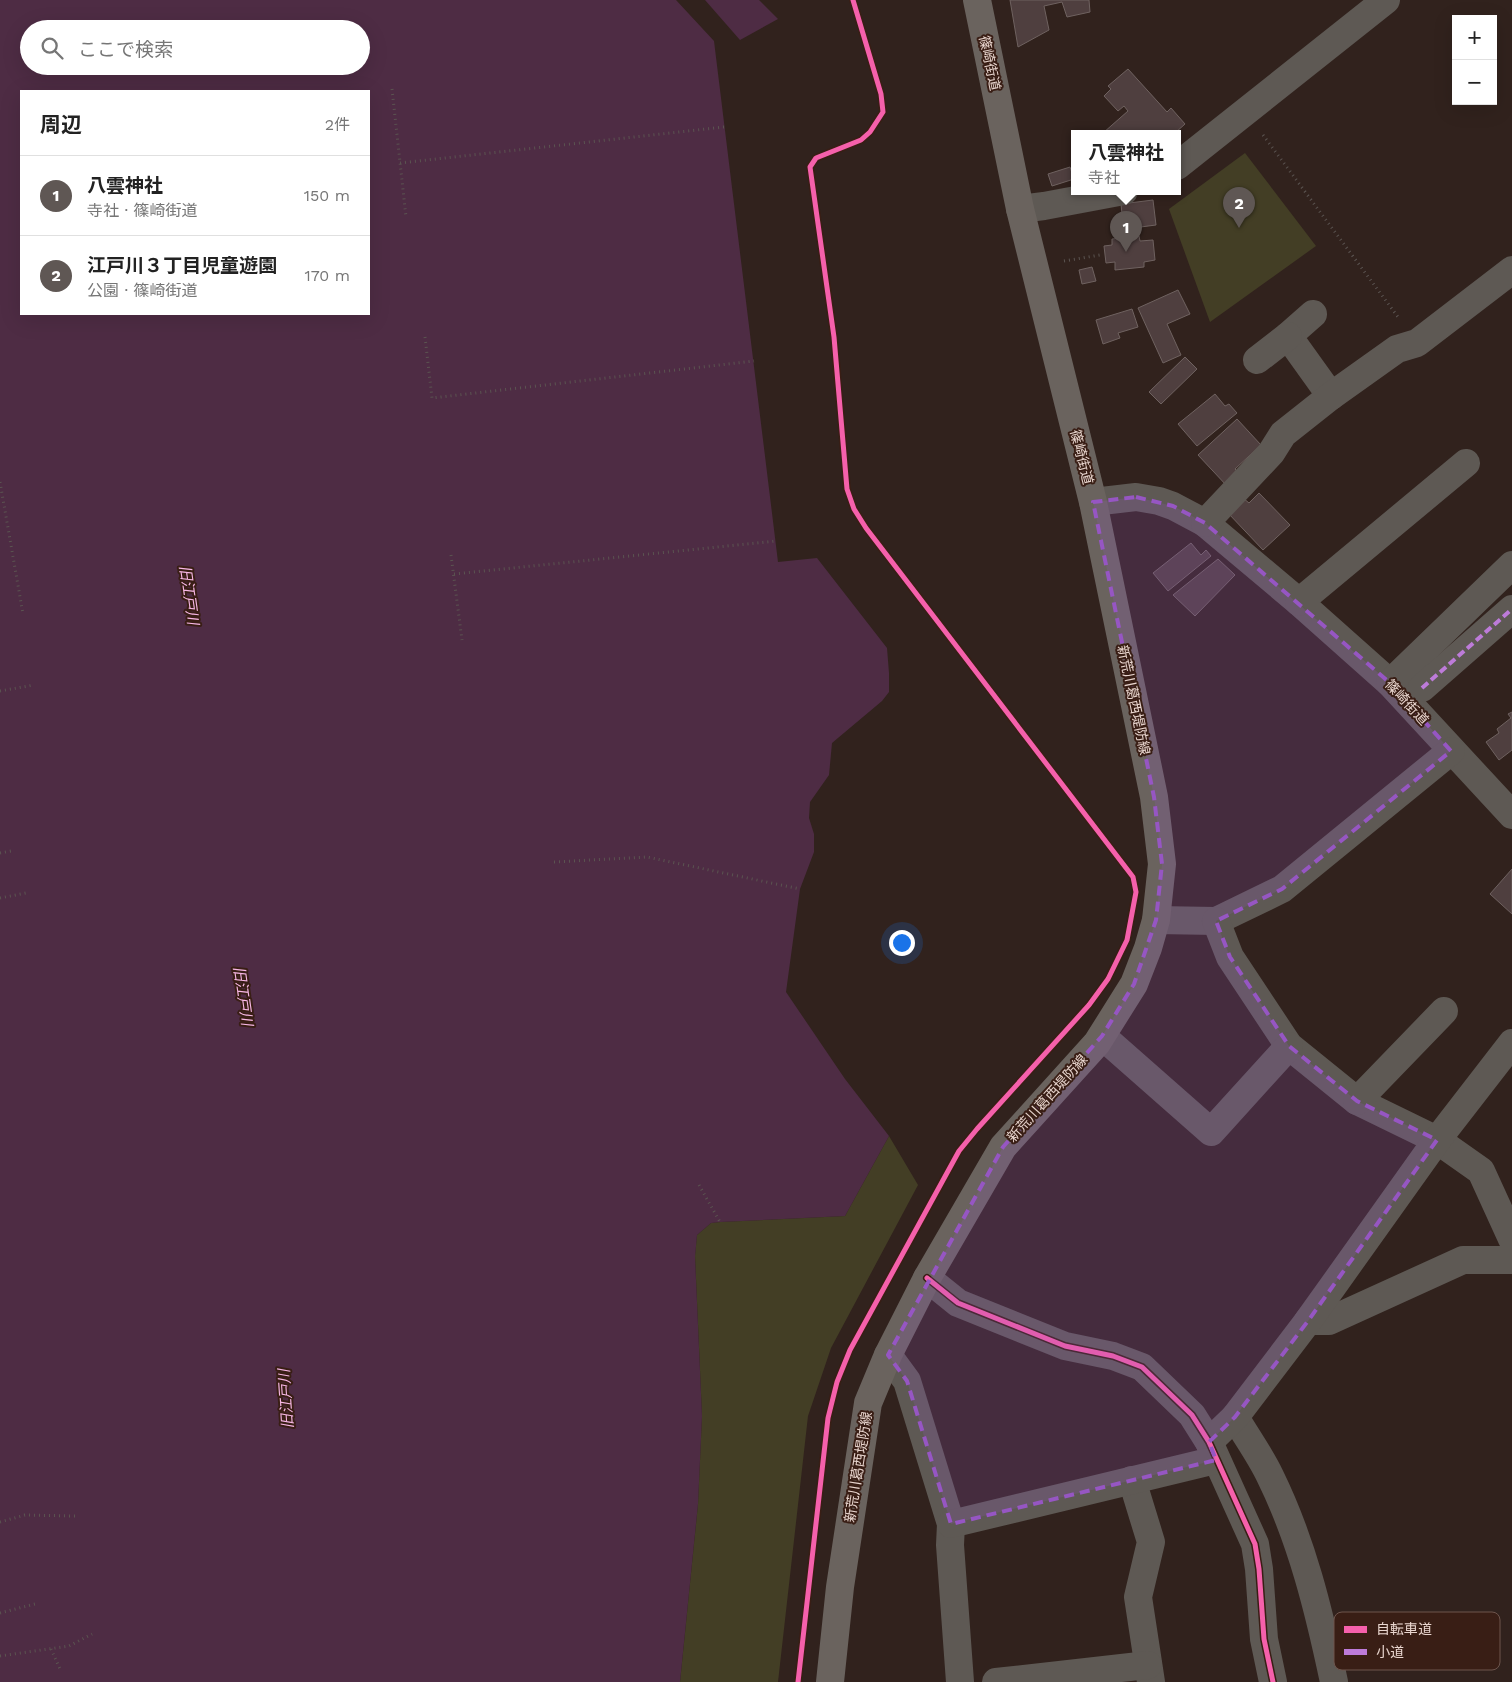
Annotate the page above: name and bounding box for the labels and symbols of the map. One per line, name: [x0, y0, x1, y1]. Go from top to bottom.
street label: 篠崎街道: [976, 34, 1004, 92]
pin: 2: [1223, 187, 1255, 228]
pin: 1: [1110, 211, 1142, 252]
street label: 篠崎街道: [1067, 428, 1097, 486]
water label: 旧江戸川: [176, 564, 202, 628]
street label: 新荒川葛西堤防線: [1115, 644, 1153, 756]
street label: 篠崎街道: [1382, 676, 1432, 728]
your location: [889, 930, 915, 956]
water label: 旧江戸川: [230, 965, 256, 1029]
street label: 新荒川葛西堤防線: [1004, 1051, 1090, 1145]
water label: 旧江戸川: [275, 1366, 297, 1430]
street label: 新荒川葛西堤防線: [841, 1410, 875, 1524]
legend: [1334, 1612, 1500, 1670]
text: 自転車道: [1376, 1621, 1432, 1637]
text: 小道: [1376, 1644, 1404, 1660]

